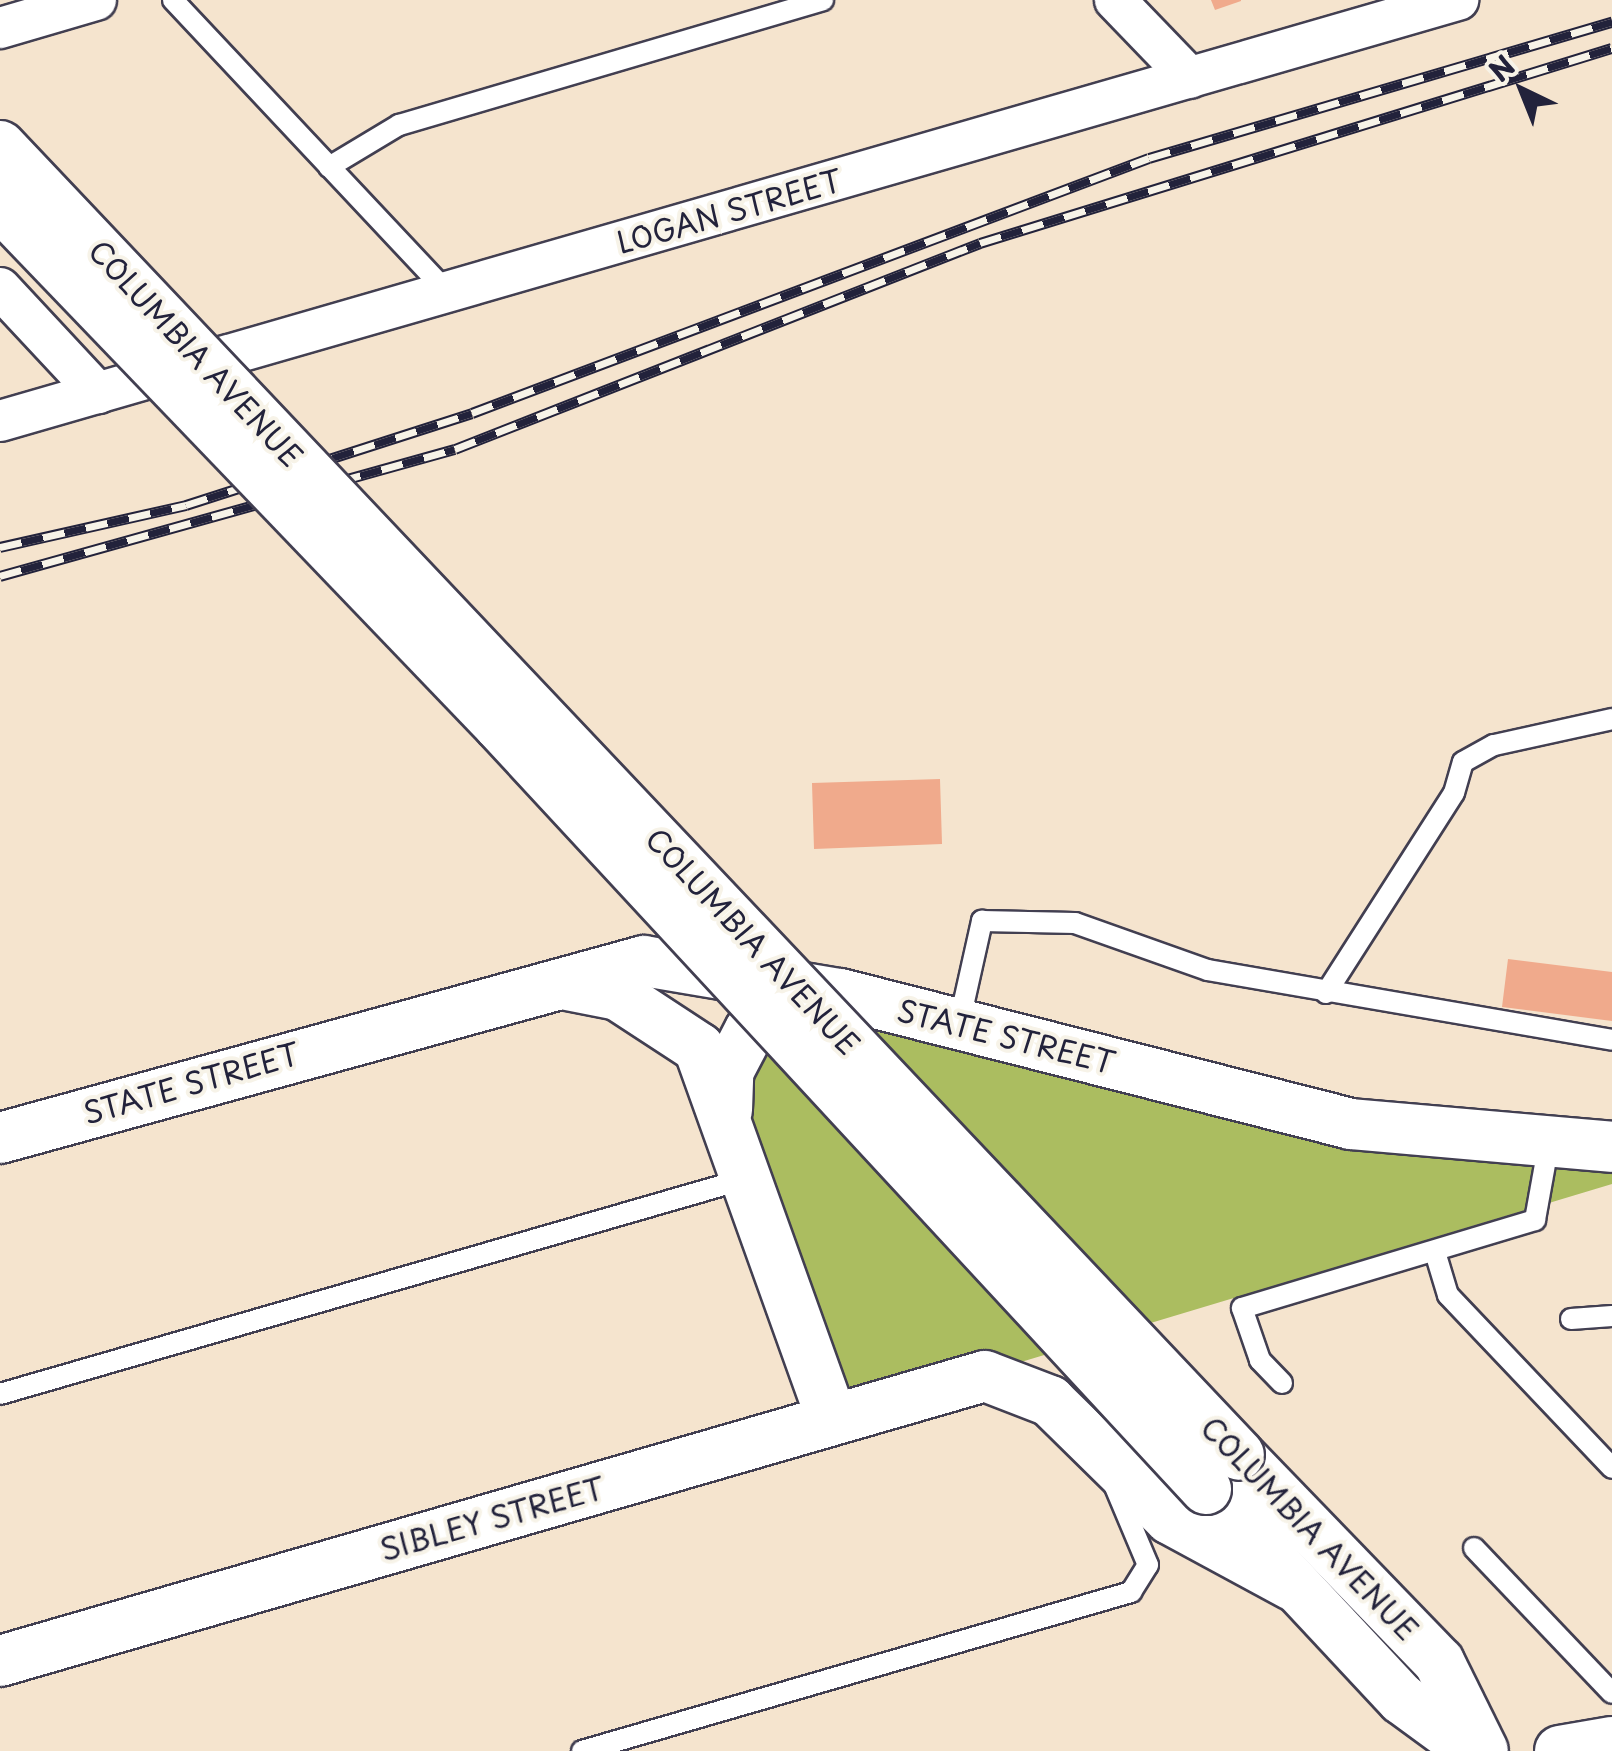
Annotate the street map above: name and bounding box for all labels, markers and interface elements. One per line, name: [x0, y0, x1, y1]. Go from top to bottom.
north arrow: [1472, 40, 1572, 140]
text: N: [1478, 44, 1524, 91]
street label: LOGAN STREET: [611, 161, 847, 261]
street label: COLUMBIA AVENUE: [82, 232, 310, 474]
street label: COLUMBIA AVENUE: [639, 820, 867, 1062]
street label: STATE STREET: [893, 991, 1119, 1081]
street label: STATE STREET: [78, 1035, 304, 1131]
street label: COLUMBIA AVENUE: [1194, 1409, 1426, 1647]
street label: SIBLEY STREET: [374, 1468, 610, 1568]

